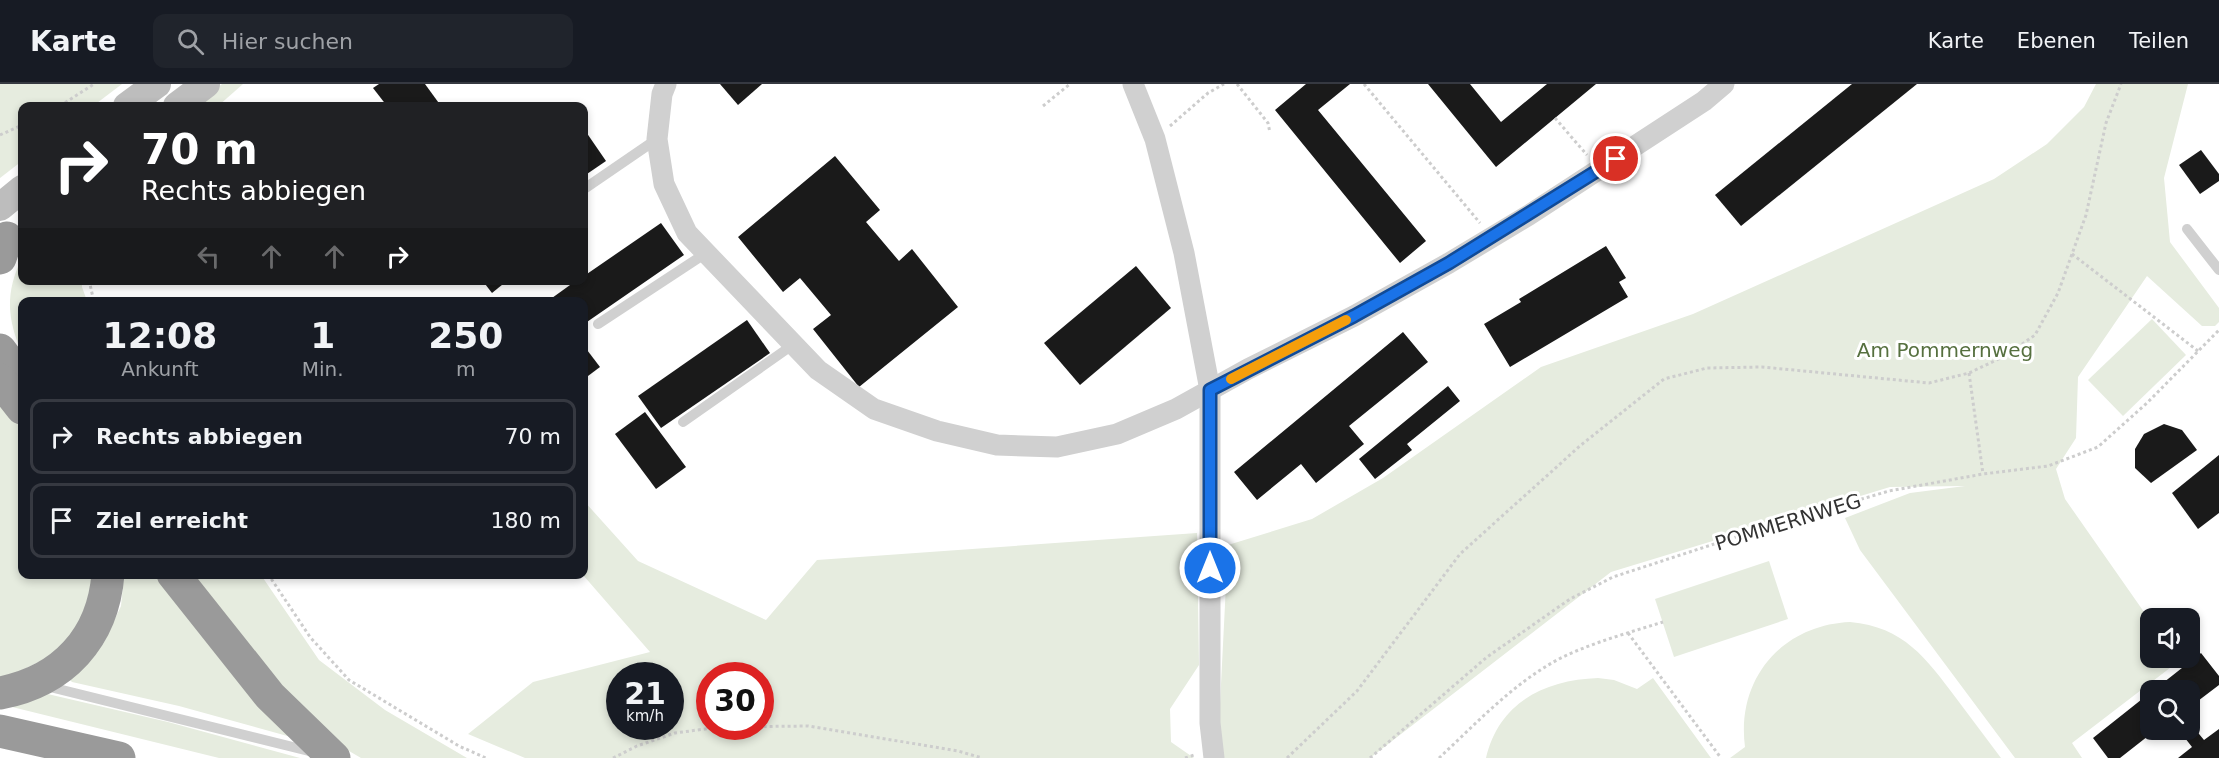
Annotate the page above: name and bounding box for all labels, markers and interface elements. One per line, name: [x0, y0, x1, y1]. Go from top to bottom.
search box: [153, 14, 573, 68]
text: Karte: [30, 25, 117, 58]
icon: search: [174, 25, 207, 58]
text: Hier suchen: [222, 29, 353, 54]
text: Karte: [1928, 29, 1984, 53]
text: Ebenen: [2017, 29, 2096, 53]
text: Teilen: [2129, 29, 2189, 53]
text: 70 m: [141, 125, 258, 174]
icon: right: [42, 126, 120, 204]
pin: [1590, 133, 1641, 184]
icon: arrive: [1599, 142, 1632, 175]
text: Rechts abbiegen: [141, 175, 366, 206]
icon: left: [192, 240, 225, 273]
icon: ahead: [255, 240, 288, 273]
icon: ahead: [318, 240, 351, 273]
icon: right: [381, 240, 414, 273]
text: 12:08: [103, 315, 217, 356]
text: 1: [310, 315, 335, 356]
text: 250: [428, 315, 503, 356]
park label: Am Pommernweg: [1857, 338, 2033, 362]
text: Ankunft: [121, 357, 199, 381]
text: Min.: [302, 357, 344, 381]
text: m: [456, 357, 476, 381]
icon: right: [45, 420, 78, 453]
text: Rechts abbiegen: [96, 424, 303, 449]
text: 70 m: [505, 424, 561, 449]
street label: POMMERNWEG: [1712, 488, 1864, 556]
icon: arrive: [45, 504, 78, 537]
text: Ziel erreicht: [96, 508, 248, 533]
text: 180 m: [491, 508, 561, 533]
position arrow: [1178, 536, 1242, 600]
map controls: [2140, 608, 2200, 740]
button: sound: [2140, 608, 2200, 668]
speed limit sign: 30: [696, 662, 774, 740]
text: 21: [624, 676, 666, 711]
button: search: [2140, 680, 2200, 740]
text: km/h: [626, 707, 664, 725]

